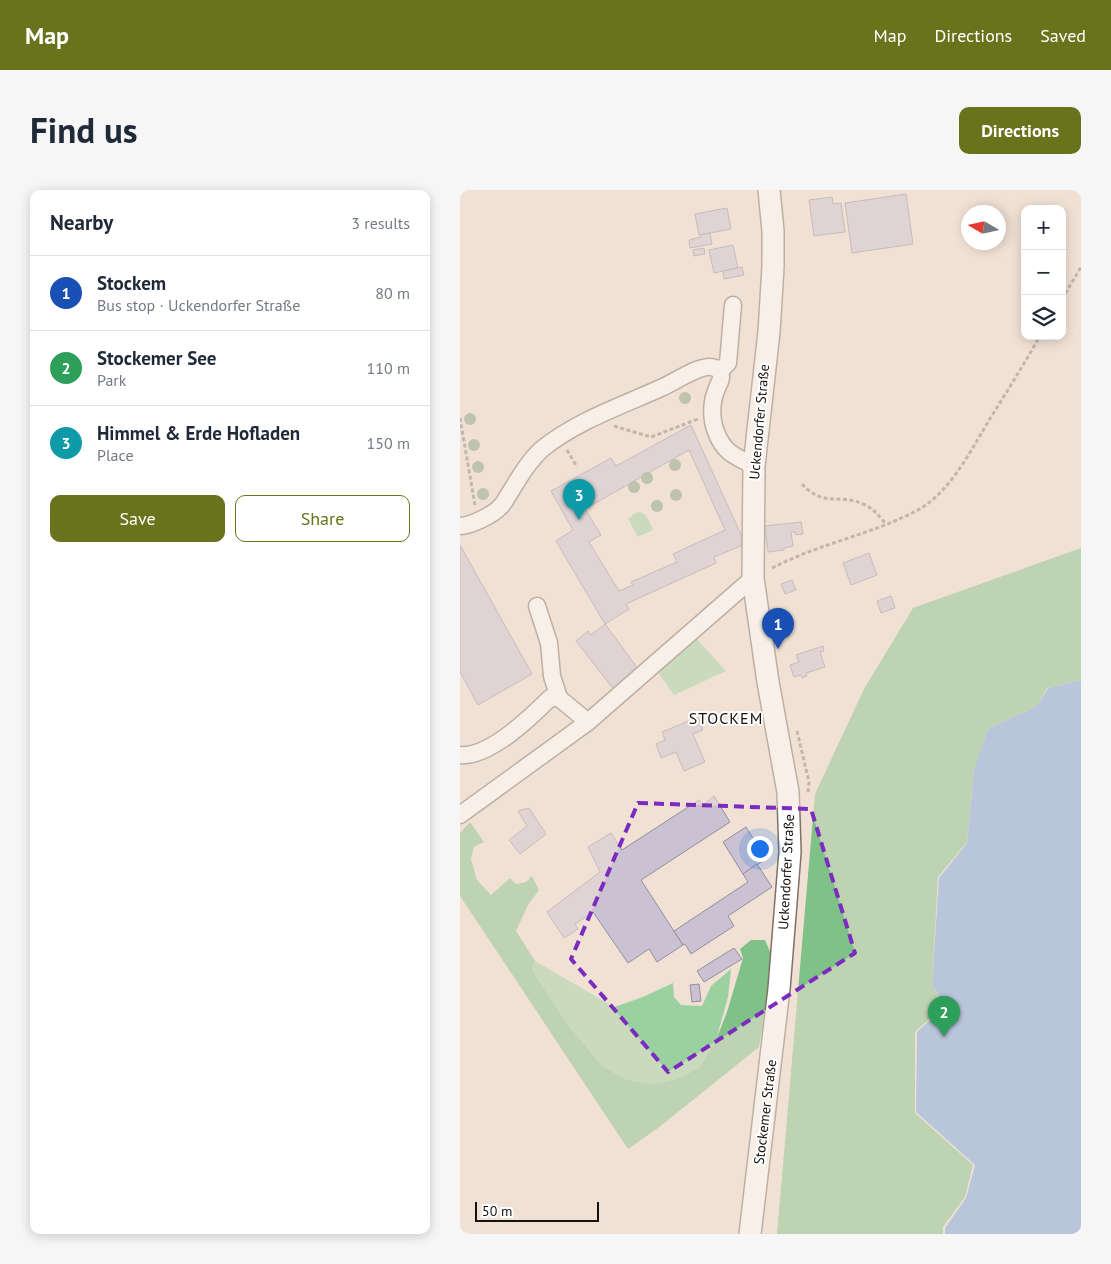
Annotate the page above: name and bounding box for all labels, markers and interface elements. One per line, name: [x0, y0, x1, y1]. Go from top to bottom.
text: Map: [25, 20, 69, 51]
text: Map: [874, 24, 906, 47]
text: Directions: [934, 24, 1012, 47]
text: Saved: [1040, 24, 1086, 47]
text: Find us: [30, 107, 138, 153]
button: Directions: [959, 107, 1081, 154]
north arrow: [961, 205, 1006, 250]
map controls: [1021, 205, 1066, 340]
button: +: [1021, 205, 1066, 250]
text: Nearby: [50, 209, 113, 236]
text: 3 results: [351, 213, 410, 233]
button: −: [1021, 250, 1066, 295]
text: Stockem: [97, 271, 166, 295]
text: 1: [61, 283, 71, 303]
text: 80 m: [375, 283, 410, 303]
text: Bus stop · Uckendorfer Straße: [97, 295, 300, 315]
button: layers: [1021, 295, 1066, 340]
text: Stockemer See: [97, 346, 217, 370]
text: 2: [61, 358, 71, 378]
text: 110 m: [367, 358, 410, 378]
street label: Uckendorfer Straße: [745, 364, 773, 480]
text: Park: [97, 370, 126, 390]
text: Himmel & Erde Hofladen: [97, 421, 300, 445]
text: 3: [61, 433, 71, 453]
text: 150 m: [367, 433, 410, 453]
text: Place: [97, 445, 134, 465]
pin: 3: [563, 479, 595, 520]
button: Save: [50, 495, 225, 542]
button: Share: [235, 495, 410, 542]
pin: 1: [762, 608, 794, 649]
district label: STOCKEM: [689, 708, 763, 728]
street label: Uckendorfer Straße: [774, 814, 798, 930]
your location: [747, 836, 773, 862]
pin: 2: [928, 996, 960, 1037]
street label: Stockemer Straße: [750, 1058, 780, 1166]
scale bar: [475, 1199, 599, 1222]
text: 50 m: [482, 1202, 512, 1220]

